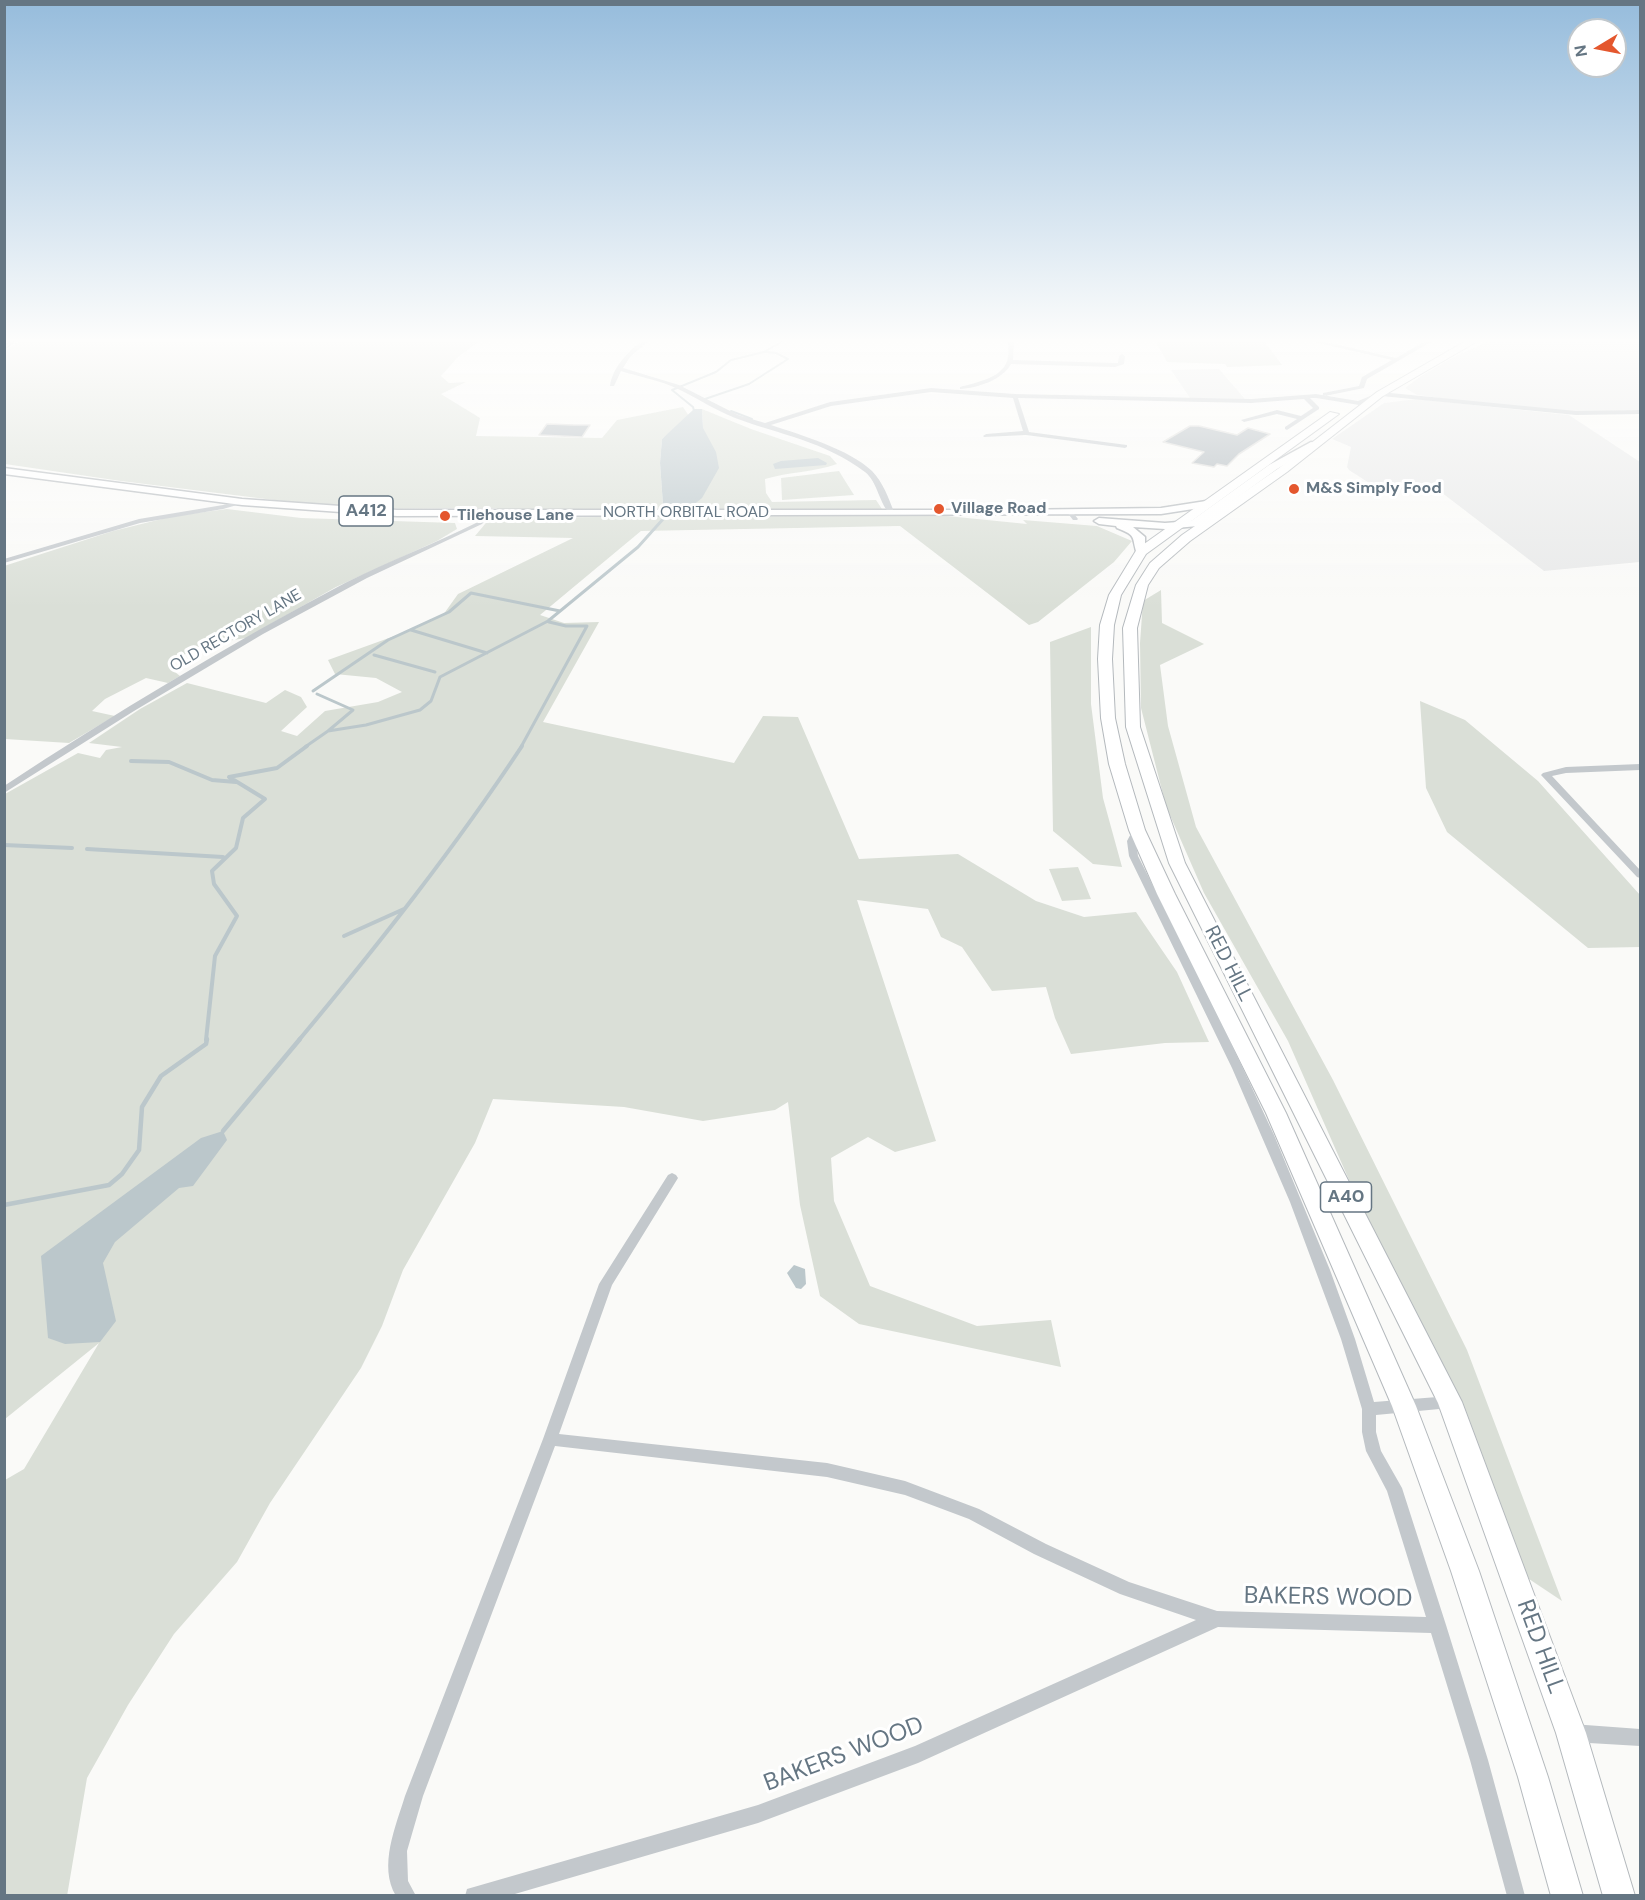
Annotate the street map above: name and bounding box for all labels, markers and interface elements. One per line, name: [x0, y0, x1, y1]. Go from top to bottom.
north arrow: [1567, 18, 1627, 78]
text: N: [1569, 43, 1592, 58]
place label: M&S Simply Food: [1306, 479, 1442, 499]
marker: M&S Simply Food: [1287, 482, 1301, 496]
road number: A412: [339, 496, 393, 526]
place label: Village Road: [951, 499, 1046, 519]
marker: Village Road: [932, 502, 946, 516]
street label: NORTH ORBITAL ROAD: [603, 503, 769, 523]
place label: Tilehouse Lane: [457, 506, 574, 526]
marker: Tilehouse Lane: [438, 509, 452, 523]
street label: OLD RECTORY LANE: [167, 586, 305, 676]
street label: RED HILL: [1199, 922, 1257, 1006]
road number: A40: [1320, 1182, 1372, 1212]
street label: BAKERS WOOD: [1243, 1582, 1413, 1614]
street label: RED HILL: [1510, 1596, 1570, 1698]
street label: BAKERS WOOD: [760, 1711, 928, 1799]

